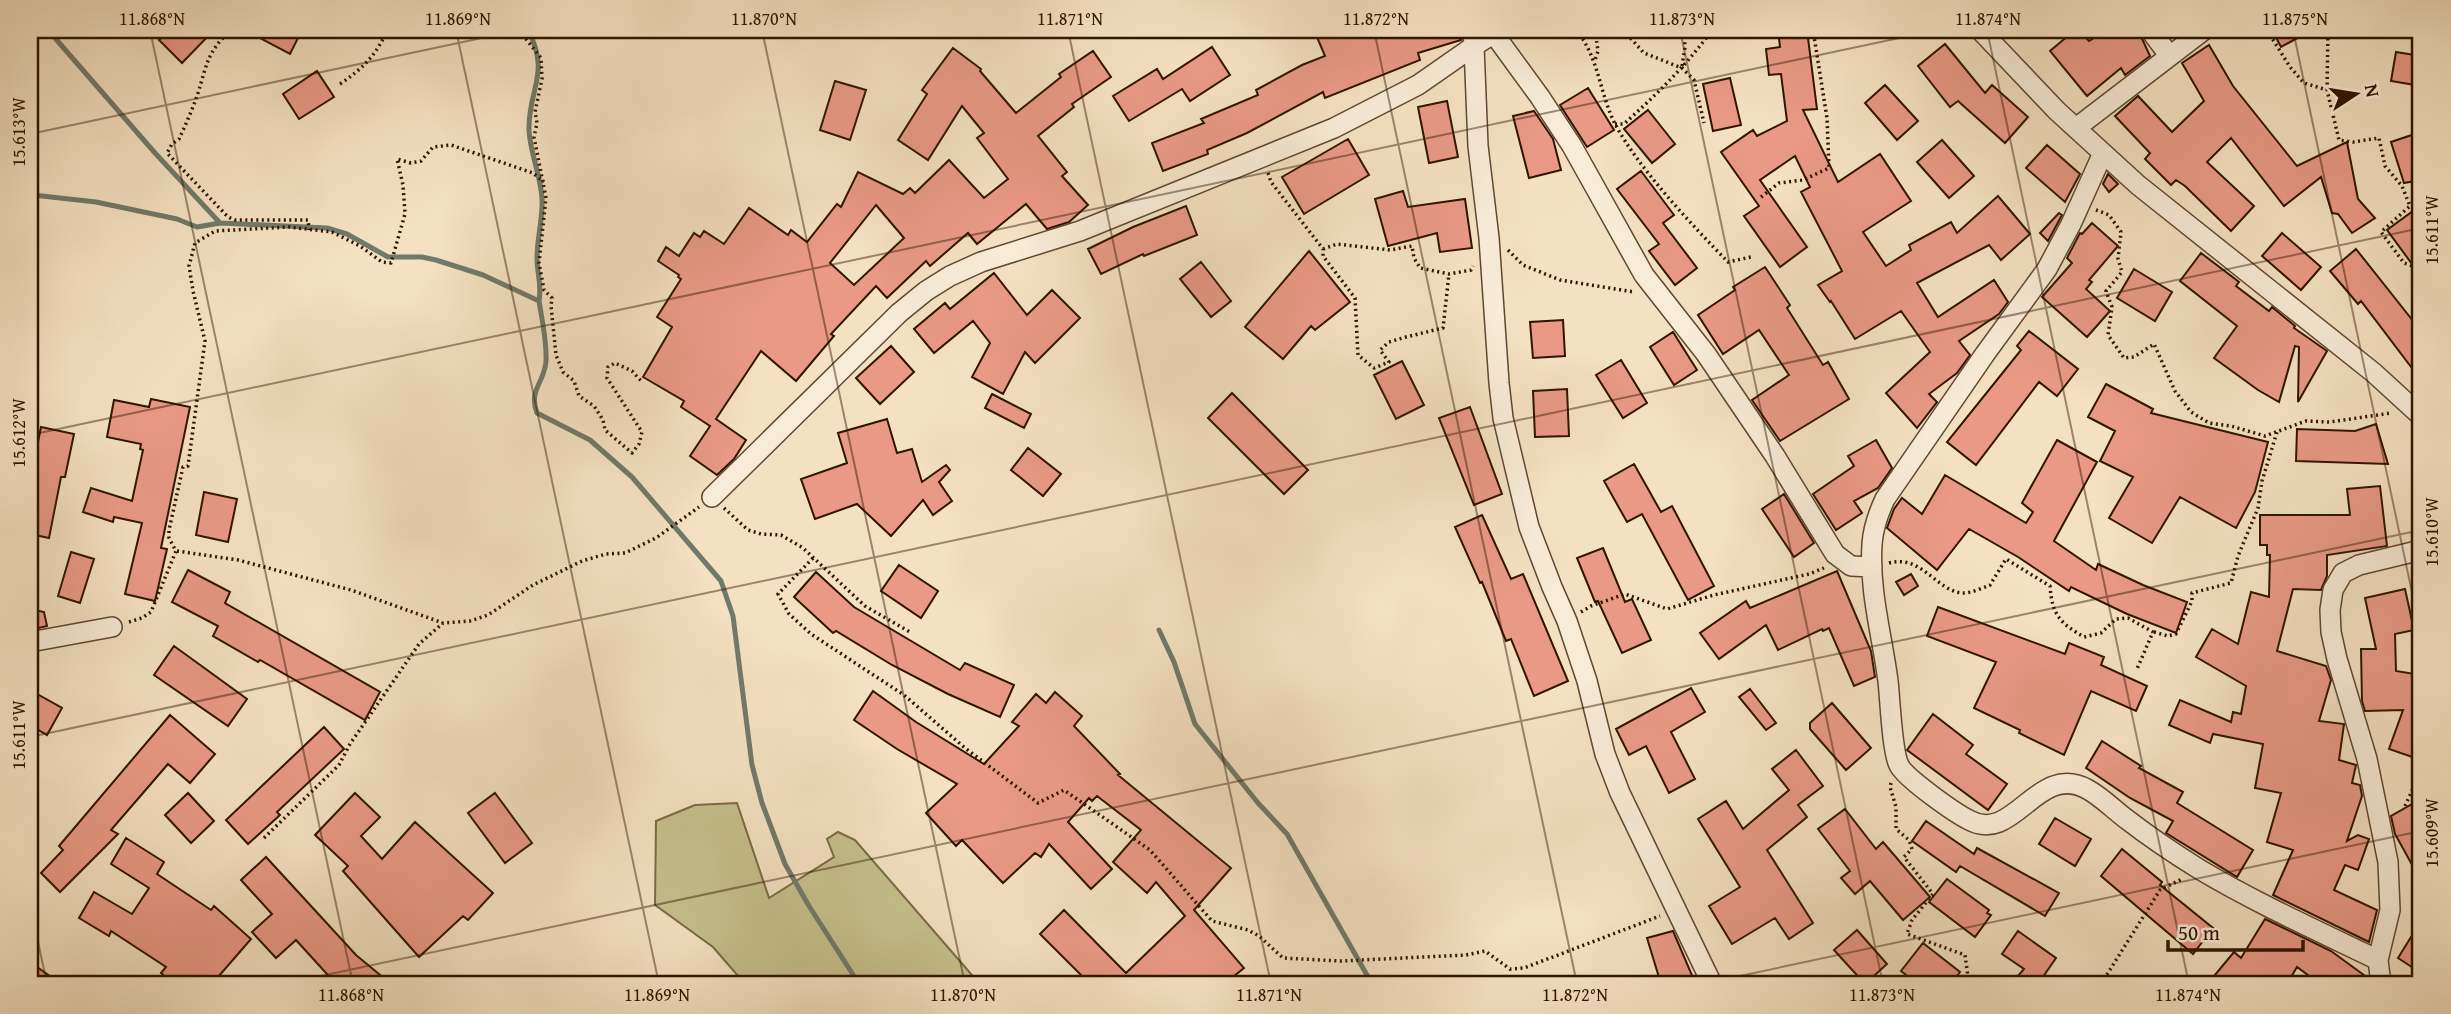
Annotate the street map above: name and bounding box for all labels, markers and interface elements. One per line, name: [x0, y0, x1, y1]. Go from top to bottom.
text: 11.868°N: [119, 5, 185, 32]
text: 11.869°N: [425, 5, 491, 32]
text: 11.870°N: [731, 5, 797, 32]
text: 11.871°N: [1037, 5, 1103, 32]
text: 11.872°N: [1343, 5, 1409, 32]
text: 11.873°N: [1649, 5, 1715, 32]
text: 11.874°N: [1955, 5, 2021, 32]
text: 11.875°N: [2262, 5, 2328, 32]
north arrow: [2322, 60, 2392, 130]
text: N: [2358, 81, 2388, 100]
text: 15.613°W: [5, 97, 32, 167]
text: 15.611°W: [2418, 195, 2445, 265]
text: 15.612°W: [5, 398, 32, 468]
text: 15.610°W: [2418, 497, 2445, 567]
text: 15.611°W: [5, 700, 32, 770]
text: 15.609°W: [2418, 798, 2445, 868]
scale bar: [2168, 909, 2302, 953]
text: 50 m: [2178, 917, 2220, 948]
text: 11.868°N: [318, 981, 384, 1008]
text: 11.869°N: [624, 981, 690, 1008]
text: 11.870°N: [930, 981, 996, 1008]
text: 11.871°N: [1236, 981, 1302, 1008]
text: 11.872°N: [1542, 981, 1608, 1008]
text: 11.873°N: [1849, 981, 1915, 1008]
text: 11.874°N: [2155, 981, 2221, 1008]

